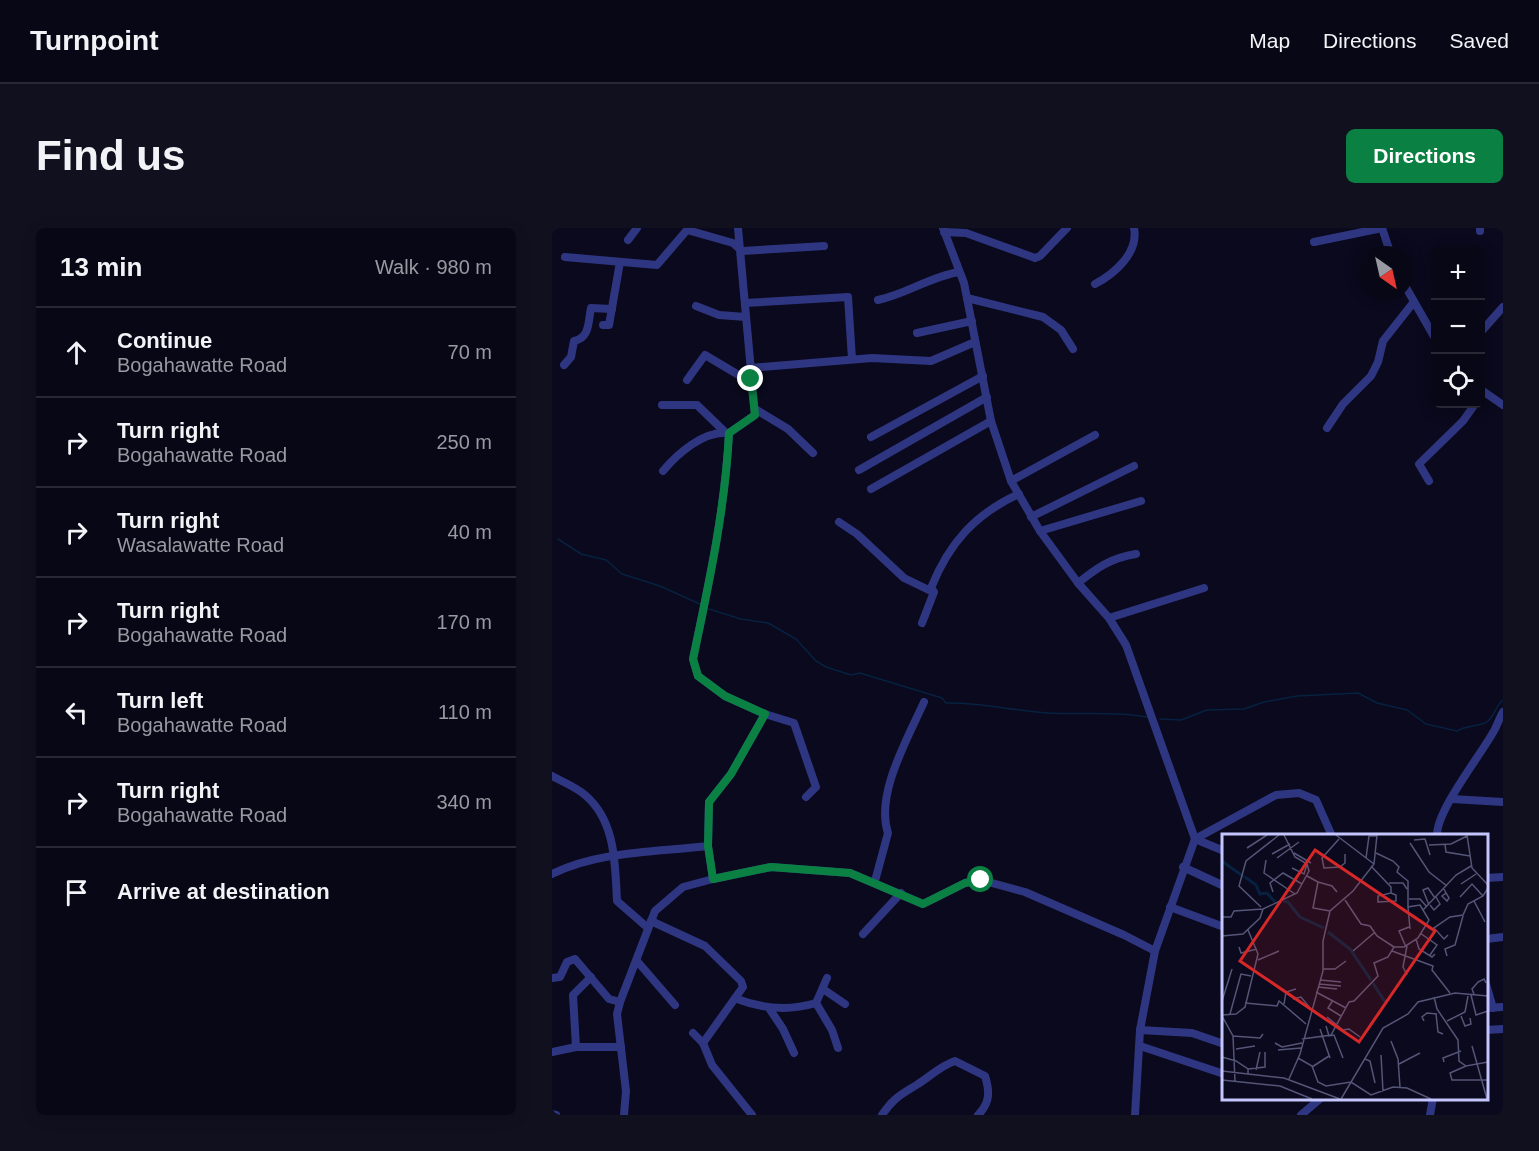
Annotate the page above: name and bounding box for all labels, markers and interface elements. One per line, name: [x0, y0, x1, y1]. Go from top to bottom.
text: Turnpoint: [30, 25, 159, 56]
text: Map: [1249, 29, 1290, 52]
text: Directions: [1323, 29, 1416, 52]
text: Saved: [1449, 29, 1509, 52]
button: Directions: [1346, 129, 1503, 183]
text: Find us: [36, 132, 185, 179]
north arrow: [1359, 246, 1413, 300]
map controls: [1431, 246, 1485, 408]
button: +: [1431, 246, 1485, 300]
text: 13 min: [60, 252, 142, 282]
text: Walk · 980 m: [375, 256, 492, 278]
button: −: [1431, 300, 1485, 354]
text: Continue: [117, 328, 212, 353]
icon: ahead: [60, 336, 93, 369]
text: 70 m: [448, 341, 492, 363]
text: Bogahawatte Road: [117, 354, 287, 376]
button: locate: [1431, 354, 1485, 408]
route end: [737, 365, 763, 391]
text: Turn right: [117, 418, 219, 443]
icon: right: [60, 426, 93, 459]
text: 250 m: [436, 431, 492, 453]
text: Bogahawatte Road: [117, 444, 287, 466]
text: Turn right: [117, 508, 219, 533]
icon: right: [60, 516, 93, 549]
text: 40 m: [448, 521, 492, 543]
text: Wasalawatte Road: [117, 534, 284, 556]
text: Turn right: [117, 598, 219, 623]
icon: right: [60, 606, 93, 639]
text: 170 m: [436, 611, 492, 633]
text: Bogahawatte Road: [117, 624, 287, 646]
text: Turn left: [117, 688, 203, 713]
icon: left: [60, 696, 93, 729]
text: 110 m: [438, 701, 492, 723]
text: Bogahawatte Road: [117, 714, 287, 736]
text: Turn right: [117, 778, 219, 803]
icon: right: [60, 786, 93, 819]
text: 340 m: [436, 791, 492, 813]
text: Bogahawatte Road: [117, 804, 287, 826]
inset map: [1222, 834, 1488, 1100]
route start: [967, 866, 993, 892]
icon: arrive: [60, 876, 93, 909]
text: Arrive at destination: [117, 879, 330, 904]

